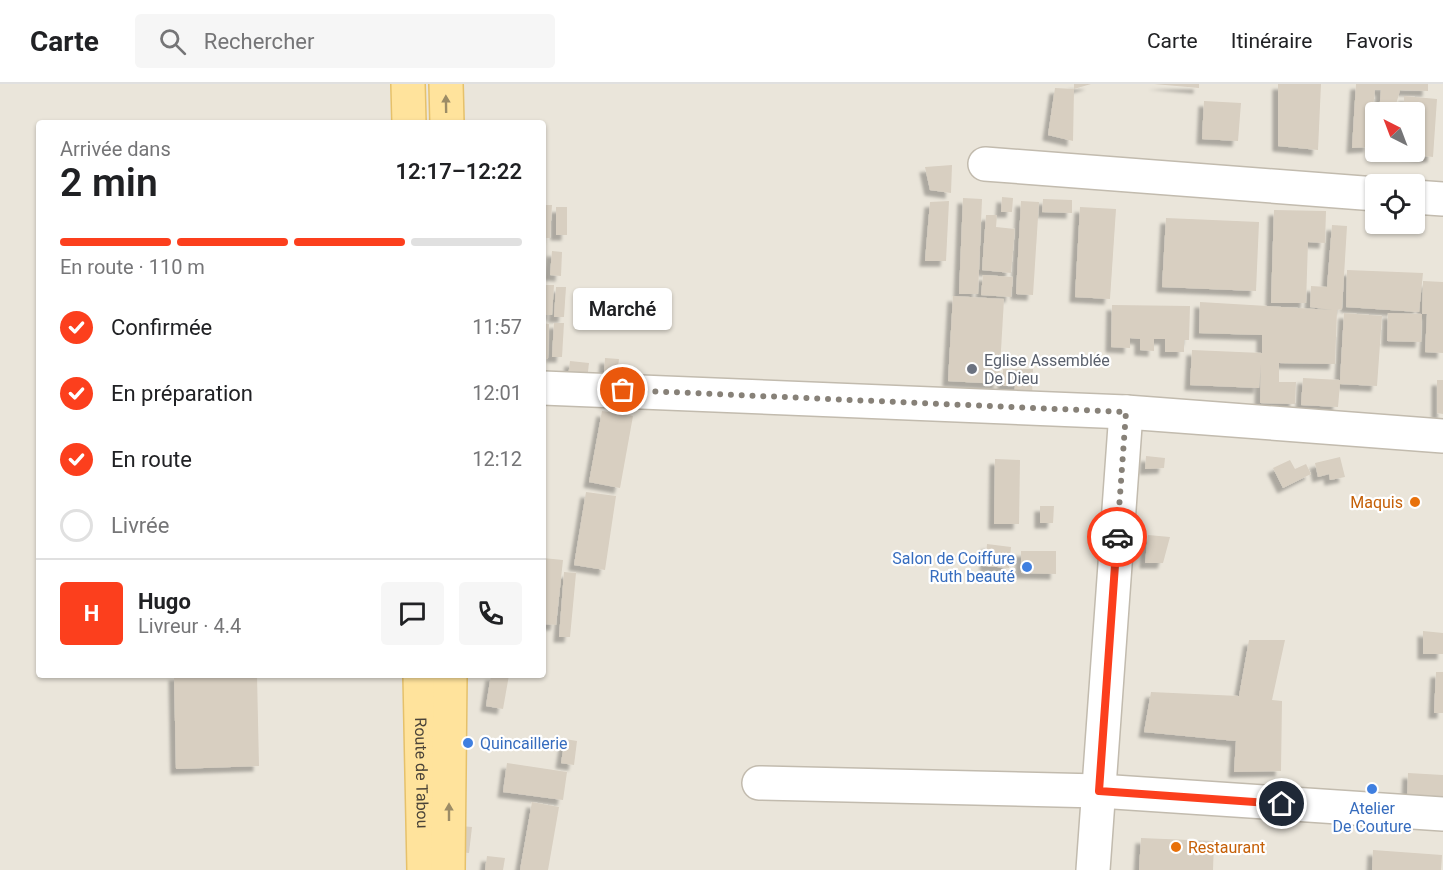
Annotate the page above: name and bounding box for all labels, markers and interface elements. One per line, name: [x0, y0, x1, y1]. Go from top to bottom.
search box: [135, 14, 555, 68]
text: Carte: [30, 25, 99, 58]
icon: search: [156, 25, 189, 58]
text: Rechercher: [204, 29, 314, 54]
text: Carte: [1147, 29, 1198, 53]
text: Itinéraire: [1231, 29, 1312, 53]
text: Favoris: [1345, 29, 1413, 53]
one-way arrow: [442, 94, 451, 113]
north arrow: [1365, 102, 1425, 162]
map controls: [1365, 102, 1425, 234]
text: Arrivée dans: [60, 137, 171, 161]
text: 12:17–12:22: [395, 159, 522, 184]
text: 2 min: [60, 160, 158, 206]
button: locate: [1365, 174, 1425, 234]
text: En route · 110 m: [60, 255, 205, 279]
callout: Marché: [574, 288, 672, 330]
text: Marché: [589, 297, 656, 321]
icon: check: [60, 311, 93, 344]
text: Confirmée: [111, 315, 212, 340]
text: 11:57: [472, 315, 522, 339]
place label: Eglise Assemblée De Dieu: [984, 351, 1110, 388]
marker: Eglise Assemblée De Dieu: [965, 362, 979, 376]
pin: [597, 364, 648, 415]
icon: bag: [606, 373, 639, 406]
icon: check: [60, 377, 93, 410]
text: En préparation: [111, 381, 253, 406]
text: 12:01: [472, 381, 522, 405]
icon: check: [60, 443, 93, 476]
text: En route: [111, 447, 192, 472]
text: 12:12: [472, 447, 522, 471]
place label: Maquis: [1350, 493, 1403, 512]
marker: Maquis: [1408, 495, 1422, 509]
courier: [1087, 507, 1147, 567]
text: Livrée: [111, 513, 169, 538]
icon: car: [1101, 521, 1134, 554]
place label: Salon de Coiffure Ruth beauté: [892, 549, 1015, 586]
marker: Salon de Coiffure Ruth beauté: [1020, 560, 1034, 574]
button: chat: [381, 582, 444, 645]
button: phone: [459, 582, 522, 645]
text: Hugo: [138, 589, 191, 614]
text: H: [84, 601, 99, 626]
text: Livreur · 4.4: [138, 614, 241, 638]
street label: Route de Tabou: [411, 717, 433, 829]
place label: Quincaillerie: [480, 734, 568, 753]
marker: Quincaillerie: [461, 736, 475, 750]
pin: [1256, 778, 1307, 829]
marker: Atelier De Couture: [1365, 782, 1379, 796]
icon: home: [1265, 787, 1298, 820]
place label: Atelier De Couture: [1332, 799, 1412, 836]
one-way arrow: [444, 802, 454, 821]
place label: Restaurant: [1188, 838, 1265, 857]
marker: Restaurant: [1169, 840, 1183, 854]

